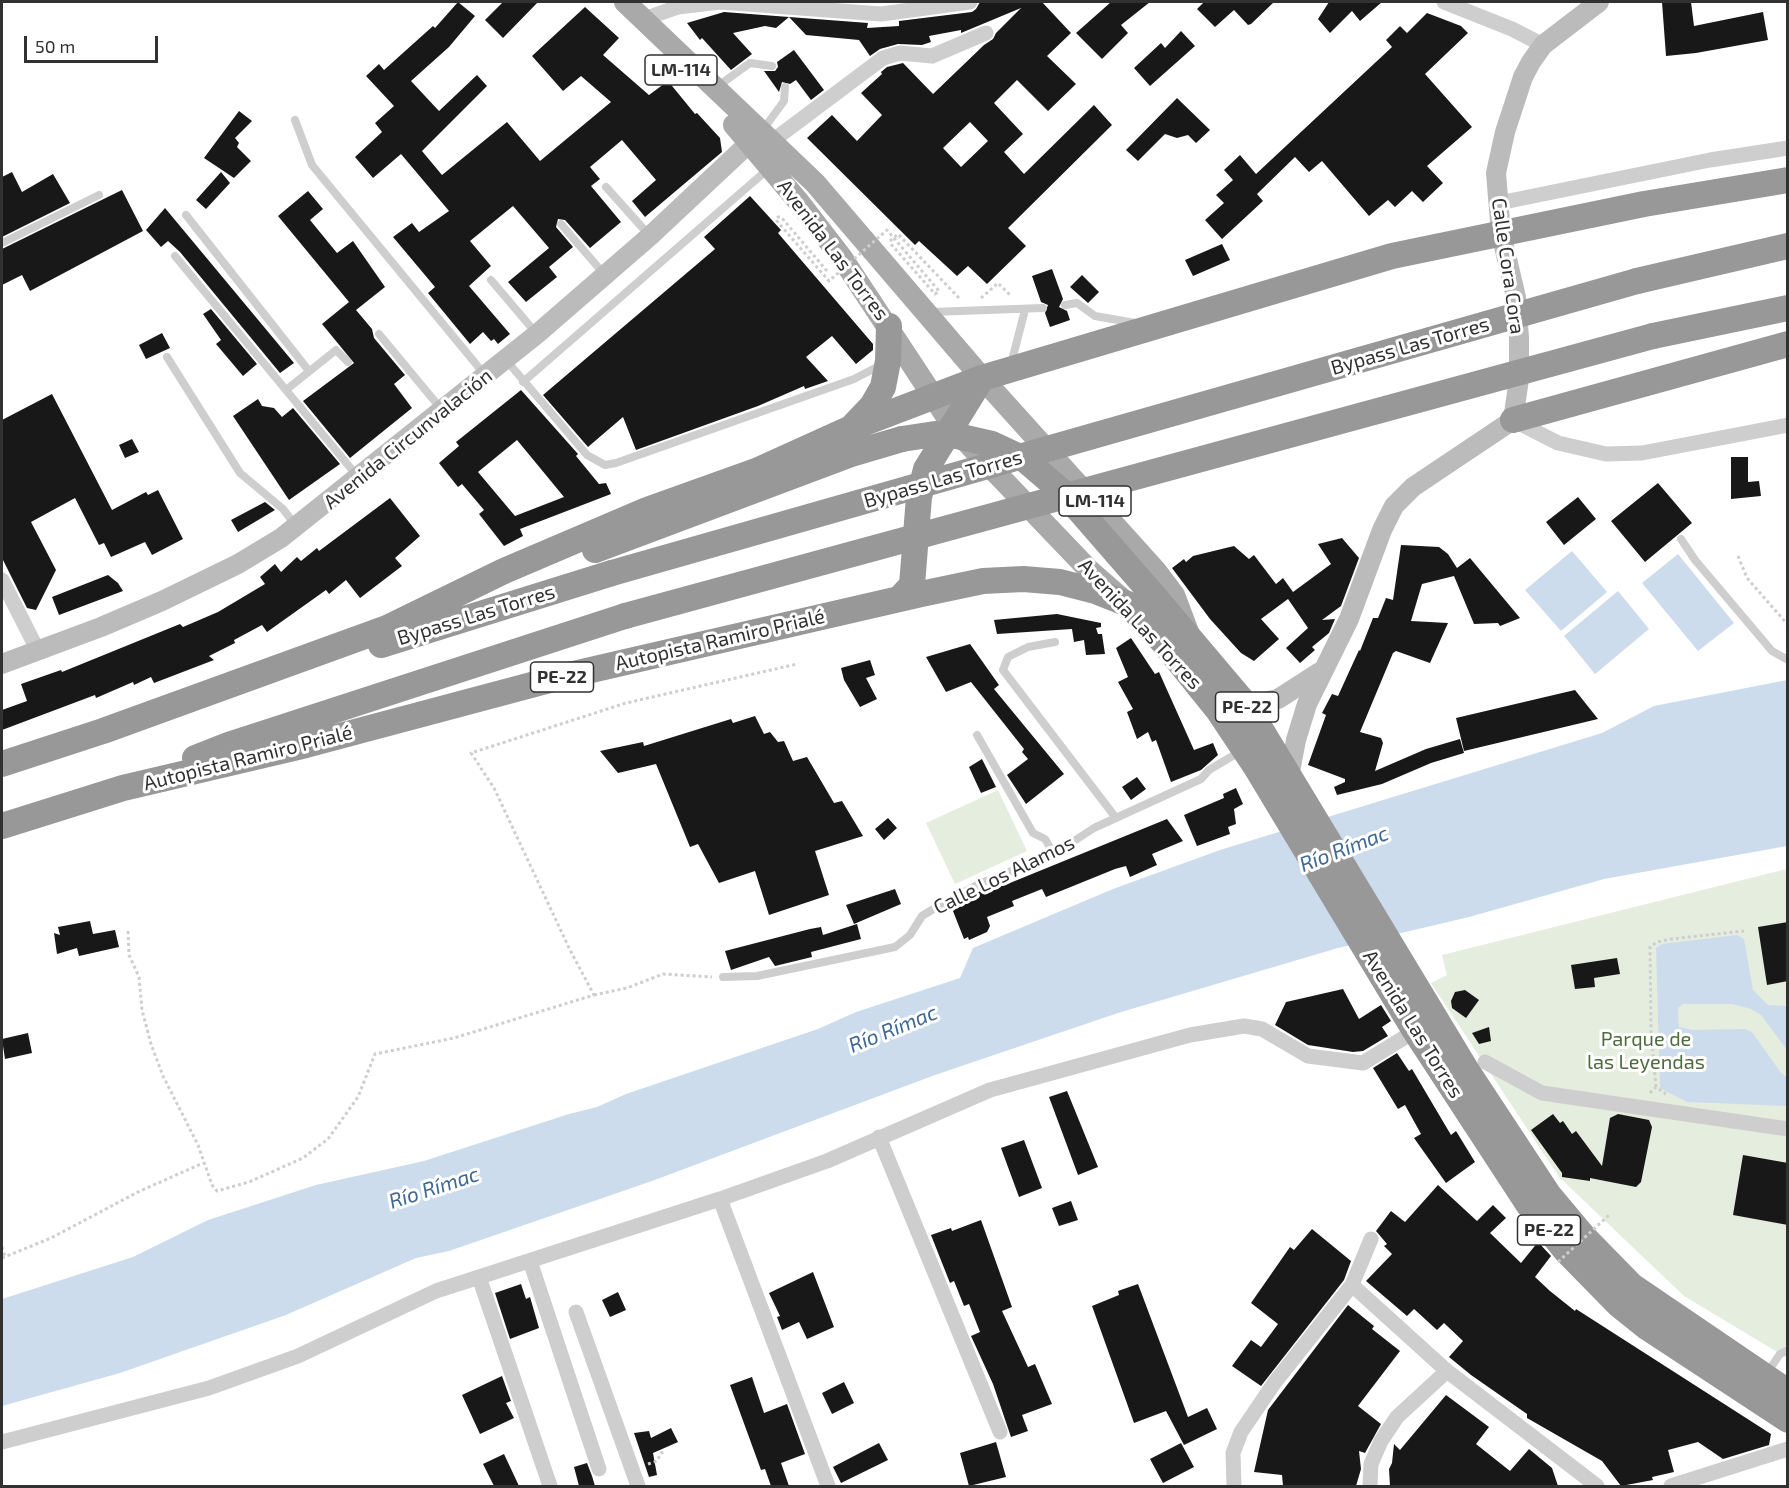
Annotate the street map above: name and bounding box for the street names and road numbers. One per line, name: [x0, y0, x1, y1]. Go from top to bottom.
road number: LM-114: [645, 55, 717, 85]
street label: Avenida Las Torres: [772, 175, 894, 325]
street label: Calle Cora Cora: [1487, 196, 1529, 336]
street label: Bypass Las Torres: [1328, 312, 1492, 380]
street label: Avenida Circunvalación: [319, 364, 497, 514]
street label: Bypass Las Torres: [861, 445, 1025, 513]
road number: LM-114: [1059, 486, 1131, 516]
street label: Avenida Las Torres: [1073, 554, 1207, 694]
street label: Bypass Las Torres: [394, 580, 558, 650]
street label: Autopista Ramiro Prialé: [613, 604, 827, 676]
road number: PE-22: [530, 662, 594, 692]
road number: PE-22: [1216, 692, 1278, 722]
street label: Autopista Ramiro Prialé: [141, 720, 355, 796]
street label: Calle Los Alamos: [929, 830, 1079, 920]
street label: Avenida Las Torres: [1358, 946, 1468, 1102]
road number: PE-22: [1518, 1215, 1580, 1245]

